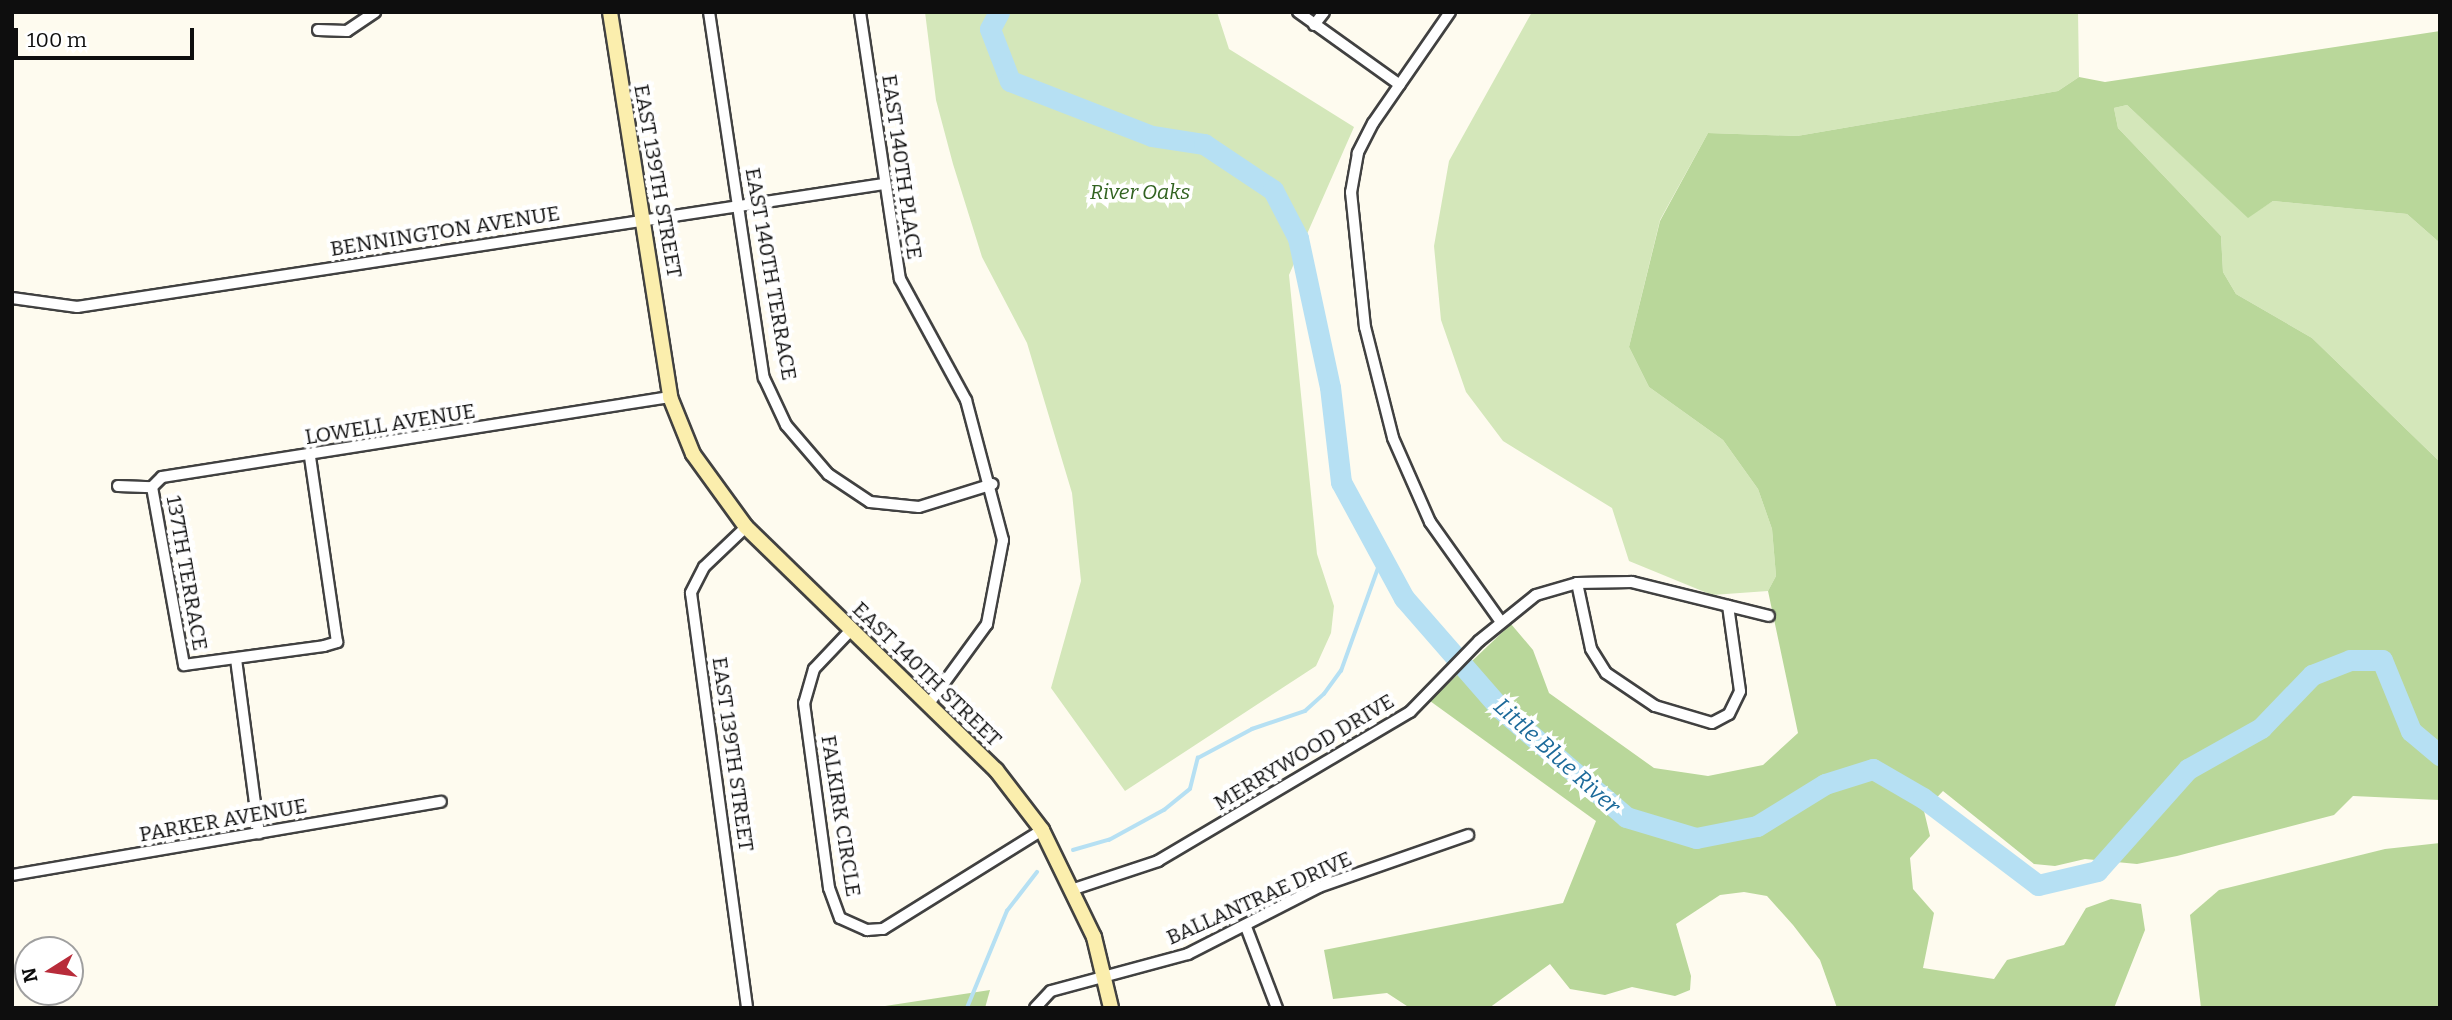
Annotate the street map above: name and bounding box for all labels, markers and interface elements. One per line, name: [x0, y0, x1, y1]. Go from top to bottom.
scale bar: [18, 14, 198, 58]
text: 100 m: [27, 27, 87, 53]
street label: EAST 140TH PLACE: [877, 73, 927, 261]
street label: EAST 139TH STREET: [629, 82, 687, 280]
street label: EAST 140TH TERRACE: [740, 166, 802, 382]
park label: River Oaks: [1090, 179, 1190, 205]
street label: BENNINGTON AVENUE: [328, 200, 562, 262]
street label: LOWELL AVENUE: [303, 398, 477, 450]
street label: 137TH TERRACE: [161, 494, 213, 652]
street label: EAST 140TH STREET: [847, 596, 1007, 752]
street label: EAST 139TH STREET: [707, 655, 759, 853]
street label: MERRYWOOD DRIVE: [1209, 688, 1399, 816]
water label: Little Blue River: [1488, 692, 1626, 820]
street label: FALKIRK CIRCLE: [816, 733, 866, 899]
street label: PARKER AVENUE: [137, 793, 309, 847]
street label: BALLANTRAE DRIVE: [1163, 846, 1355, 950]
north arrow: [14, 936, 84, 1006]
text: N: [17, 965, 43, 985]

